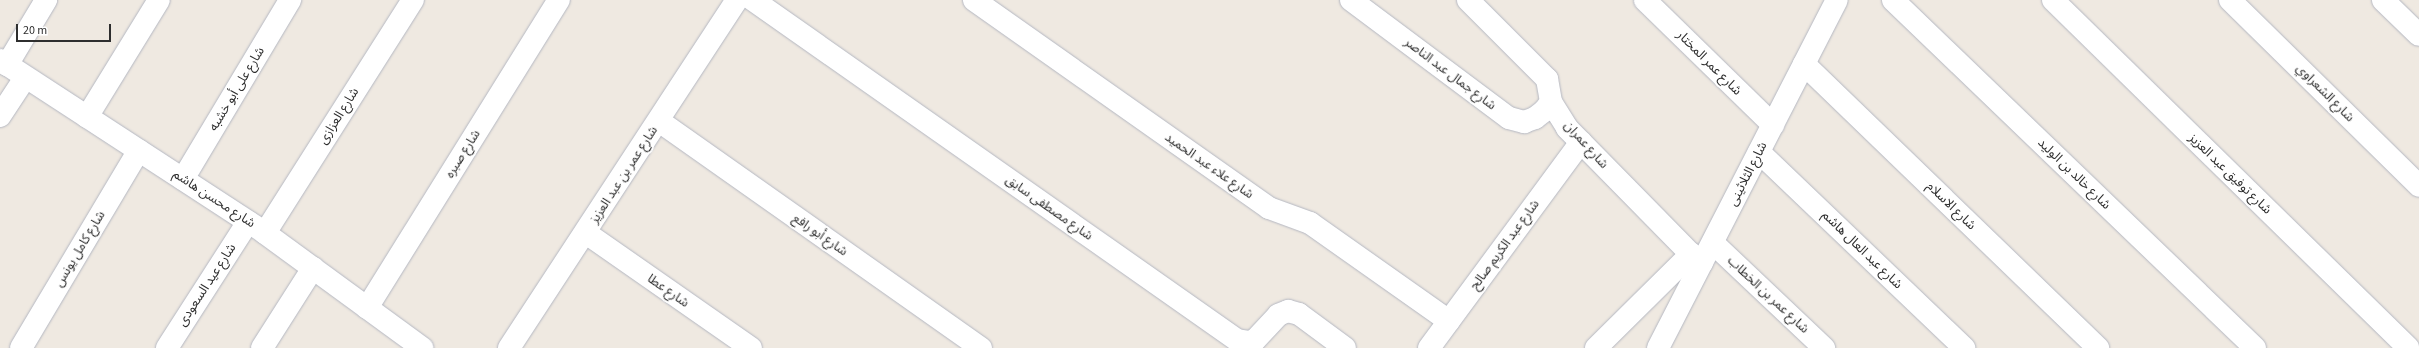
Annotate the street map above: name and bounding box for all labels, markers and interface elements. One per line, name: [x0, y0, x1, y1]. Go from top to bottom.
scale bar: [18, 16, 113, 42]
text: 20 m: [23, 22, 47, 39]
street label: شارع عمر المختار: [1673, 27, 1745, 99]
street label: شارع جمال عبد الناصر: [1401, 34, 1499, 114]
street label: شارع على أبو خشبه: [206, 44, 268, 134]
street label: شارع الشعراوي: [2293, 61, 2357, 125]
street label: شارع العزازى: [315, 85, 363, 147]
street label: شارع عمران: [1561, 118, 1611, 172]
street label: شارع عمر بن عبد العزيز: [587, 123, 661, 227]
street label: شارع صبره: [442, 127, 484, 181]
street label: شارع علاء عبد الحميد: [1162, 130, 1256, 202]
street label: شارع توفيق عبد العزيز: [2185, 130, 2275, 218]
street label: شارع خالد بن الوليد: [2034, 135, 2114, 213]
street label: شارع الثلاثينى: [1725, 139, 1771, 209]
street label: شارع محسن هاشم: [170, 167, 258, 231]
street label: شارع مصطفى سابق: [1002, 172, 1096, 244]
street label: شارع الاسلام: [1923, 179, 1979, 233]
street label: شارع عبد الكريم صالح: [1467, 197, 1543, 293]
street label: شارع كامل يونس: [51, 208, 109, 290]
street label: شارع عبد العال هاشم: [1819, 208, 1905, 292]
street label: شارع أبو رافع: [790, 210, 850, 260]
street label: شارع عيد السعودى: [174, 241, 240, 329]
street label: شارع عمر بن الخطاب: [1724, 253, 1812, 337]
street label: شارع عطا: [644, 271, 692, 311]

